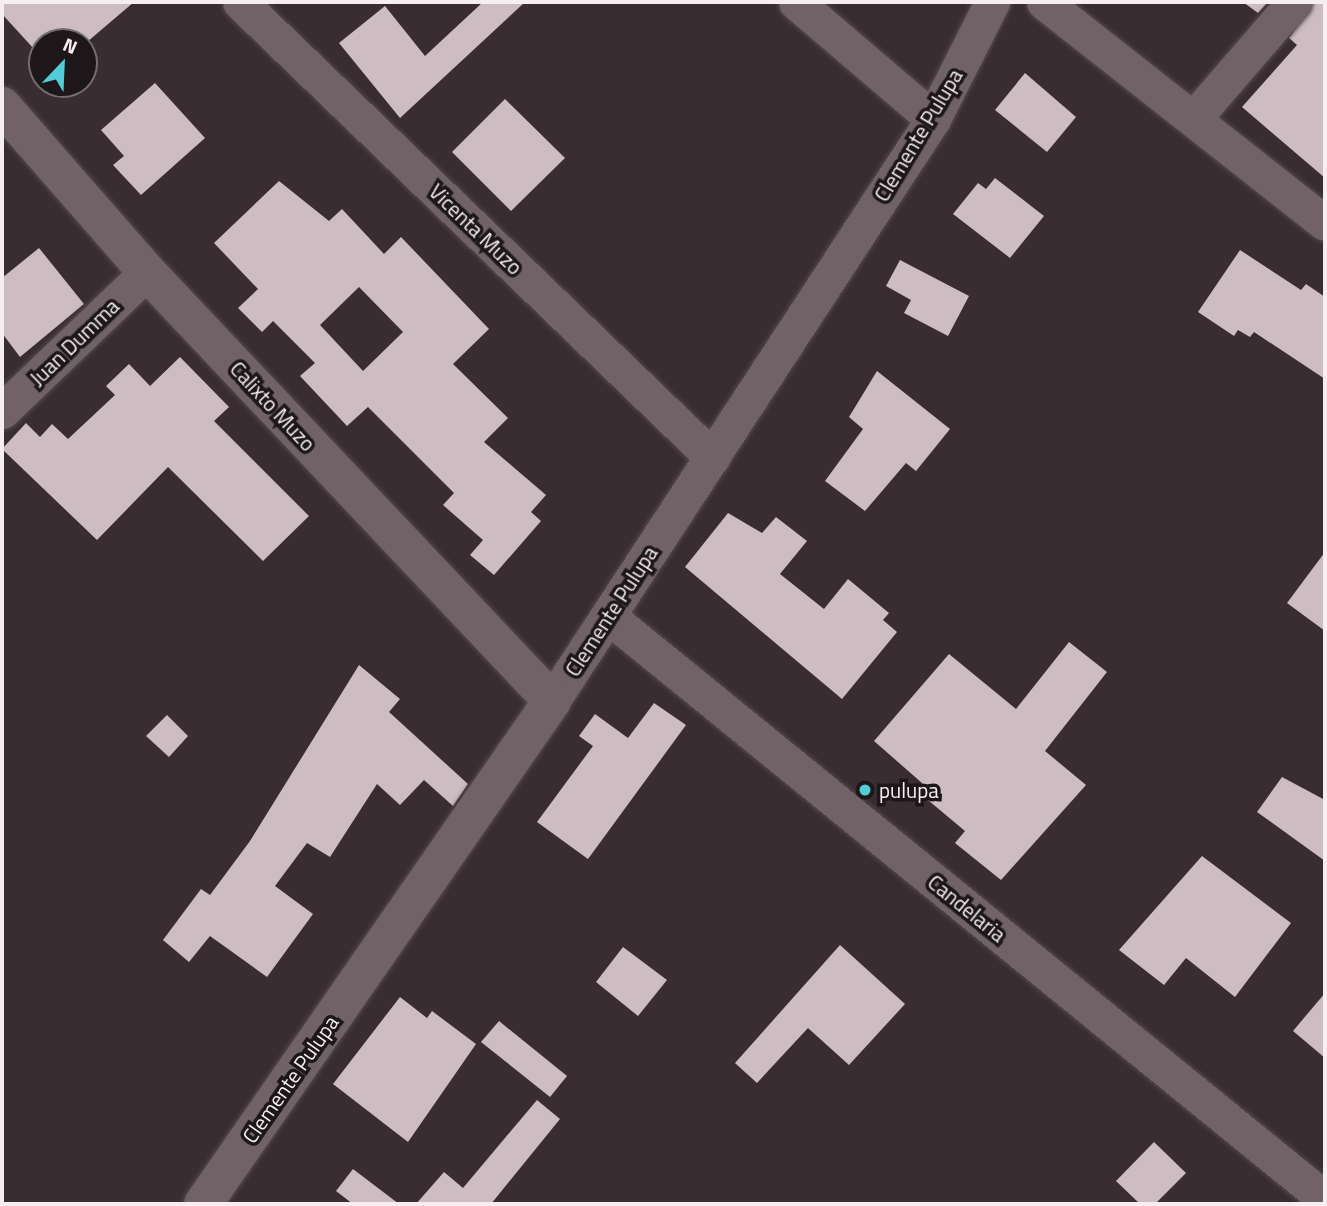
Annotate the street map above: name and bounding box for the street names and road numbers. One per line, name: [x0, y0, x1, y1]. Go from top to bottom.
street label: Clemente Pulupa: [869, 64, 967, 206]
street label: Vicenta Muzo: [424, 178, 528, 280]
street label: Juan Dumma: [24, 293, 124, 391]
street label: Calixto Muzo: [225, 356, 321, 456]
street label: Clemente Pulupa: [560, 541, 662, 681]
street label: Candelaria: [923, 869, 1011, 947]
street label: Clemente Pulupa: [237, 1010, 343, 1148]

